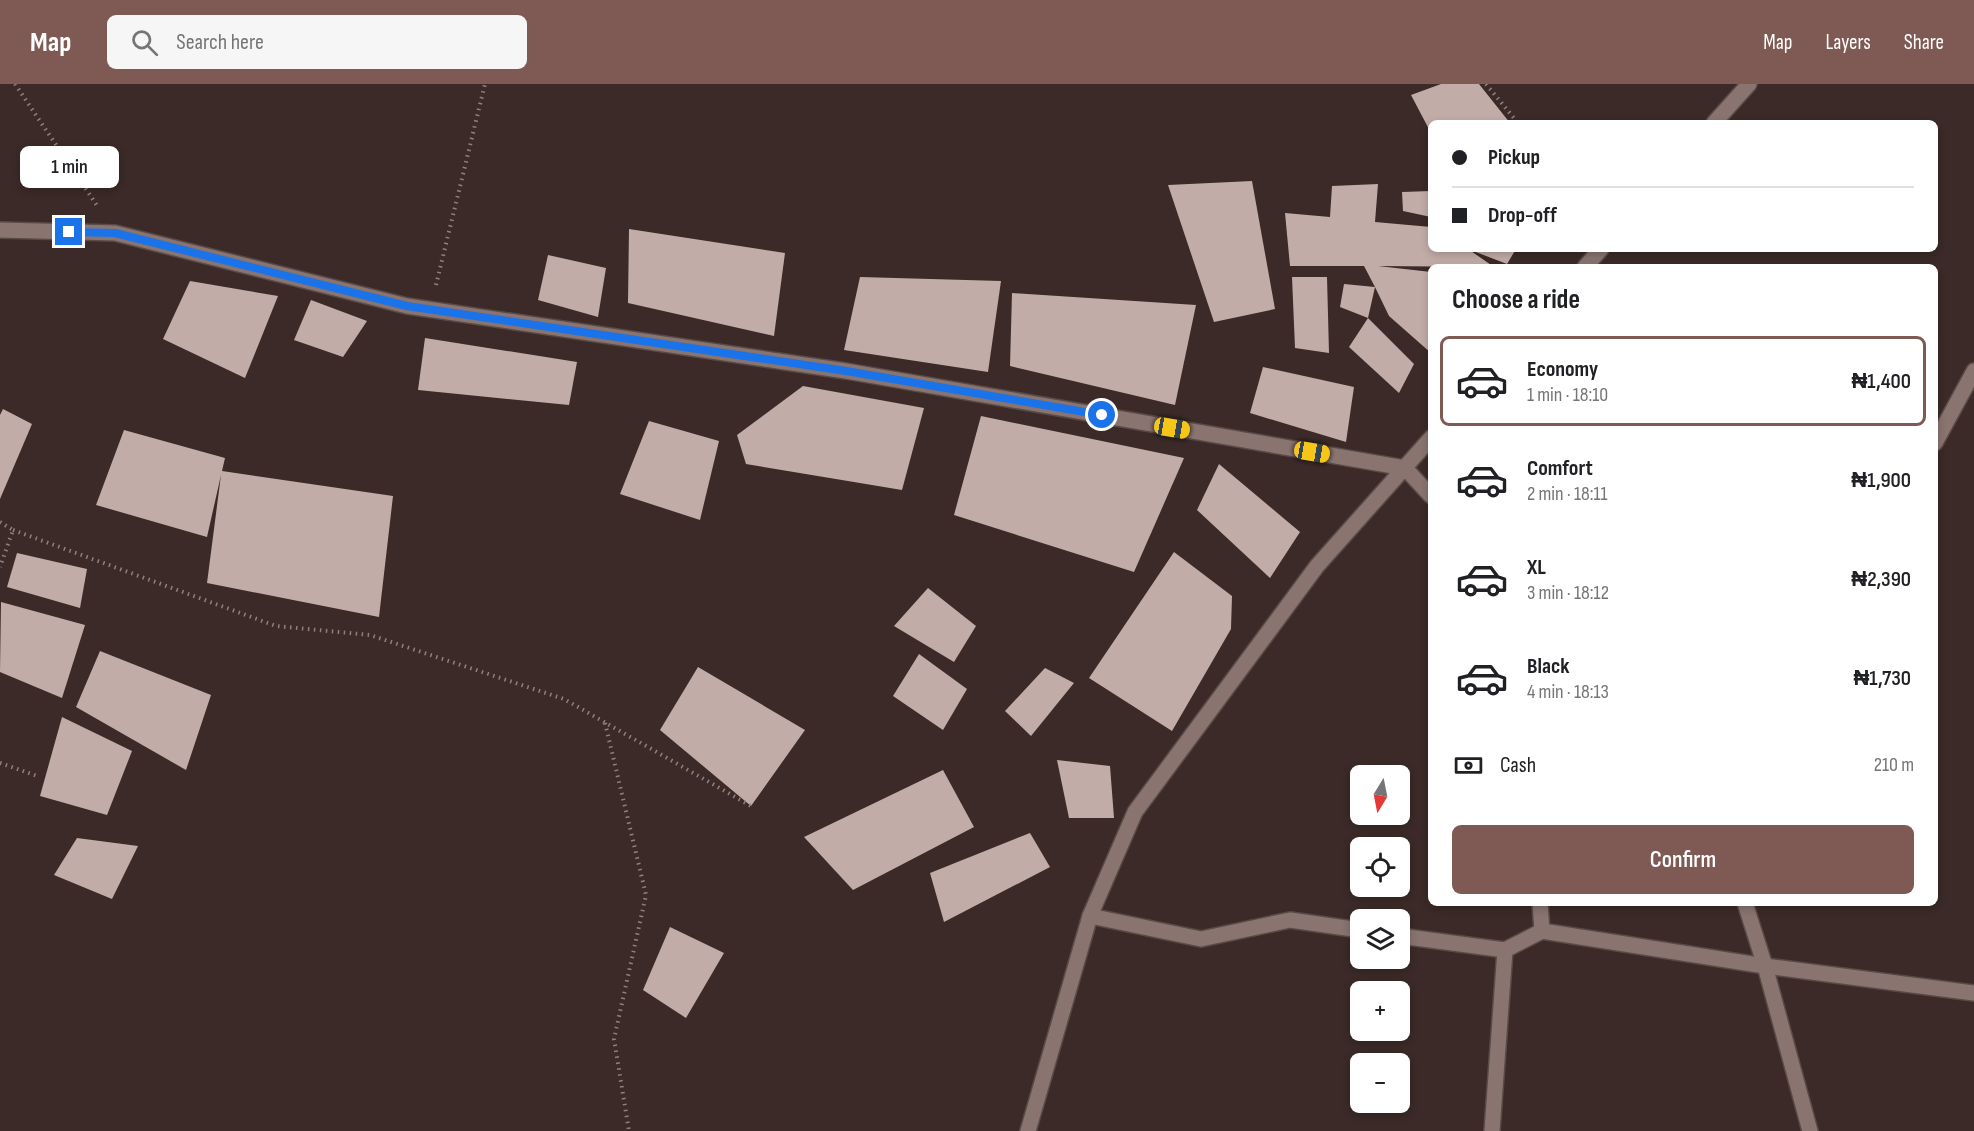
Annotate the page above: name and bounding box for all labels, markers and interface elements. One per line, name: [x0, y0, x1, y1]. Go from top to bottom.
search box: [107, 15, 527, 69]
text: Map: [30, 26, 71, 59]
icon: search: [128, 26, 161, 59]
text: Search here: [176, 29, 264, 56]
text: Map: [1763, 30, 1792, 55]
text: Layers: [1825, 30, 1871, 55]
text: Share: [1904, 30, 1944, 55]
text: Pickup: [1488, 144, 1540, 171]
callout: 1 min: [20, 145, 118, 187]
text: 1 min: [51, 155, 88, 179]
text: Drop-off: [1488, 202, 1557, 229]
route end: [55, 218, 82, 245]
text: Choose a ride: [1452, 284, 1580, 316]
icon: car: [1455, 354, 1509, 408]
text: Economy: [1527, 356, 1598, 383]
text: ₦1,400: [1851, 368, 1911, 395]
text: 1 min · 18:10: [1527, 383, 1608, 407]
route start: [1088, 401, 1115, 428]
car: [1153, 416, 1191, 440]
car: [1293, 440, 1331, 464]
icon: car: [1455, 453, 1509, 507]
text: Comfort: [1527, 455, 1593, 482]
text: ₦1,900: [1851, 467, 1911, 494]
text: 2 min · 18:11: [1527, 482, 1607, 506]
icon: car: [1455, 552, 1509, 606]
text: XL: [1527, 554, 1546, 581]
text: ₦2,390: [1851, 566, 1911, 593]
text: 3 min · 18:12: [1527, 581, 1609, 605]
icon: car: [1455, 651, 1509, 705]
text: Black: [1527, 653, 1569, 680]
text: ₦1,730: [1853, 665, 1911, 692]
text: 4 min · 18:13: [1527, 680, 1609, 704]
icon: cash: [1452, 749, 1485, 782]
text: Cash: [1500, 752, 1536, 779]
text: 210 m: [1874, 753, 1914, 777]
north arrow: [1350, 765, 1410, 825]
map controls: [1350, 765, 1410, 1113]
button: Confirm: [1452, 825, 1914, 894]
button: locate: [1350, 837, 1410, 897]
button: layers: [1350, 909, 1410, 969]
button: +: [1350, 981, 1410, 1041]
button: −: [1350, 1053, 1410, 1113]

